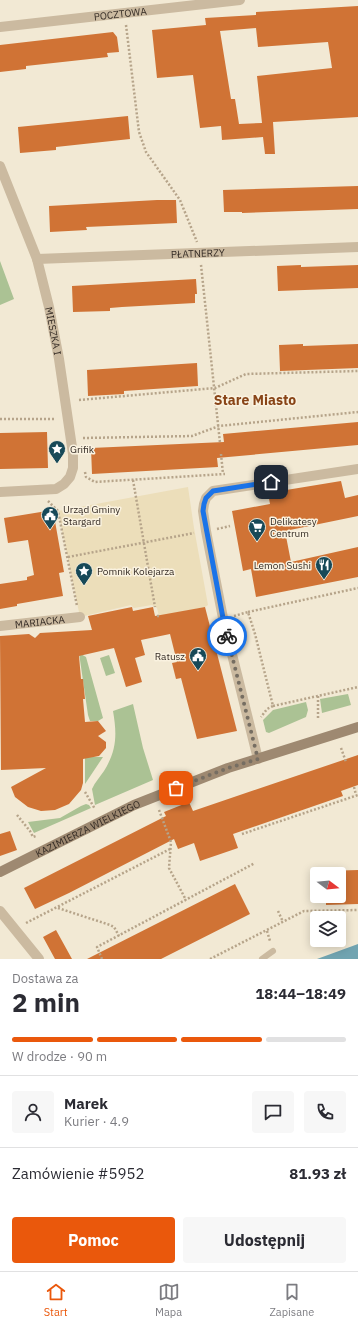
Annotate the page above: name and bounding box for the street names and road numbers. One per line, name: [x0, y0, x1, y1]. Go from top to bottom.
street label: POCZTOWA: [93, 4, 148, 23]
street label: PŁATNERZY: [171, 246, 225, 261]
street label: MIESZKA I: [42, 306, 64, 356]
street label: MARIACKA: [14, 613, 66, 631]
street label: KAZIMIERZA WIELKIEGO: [33, 797, 142, 860]

